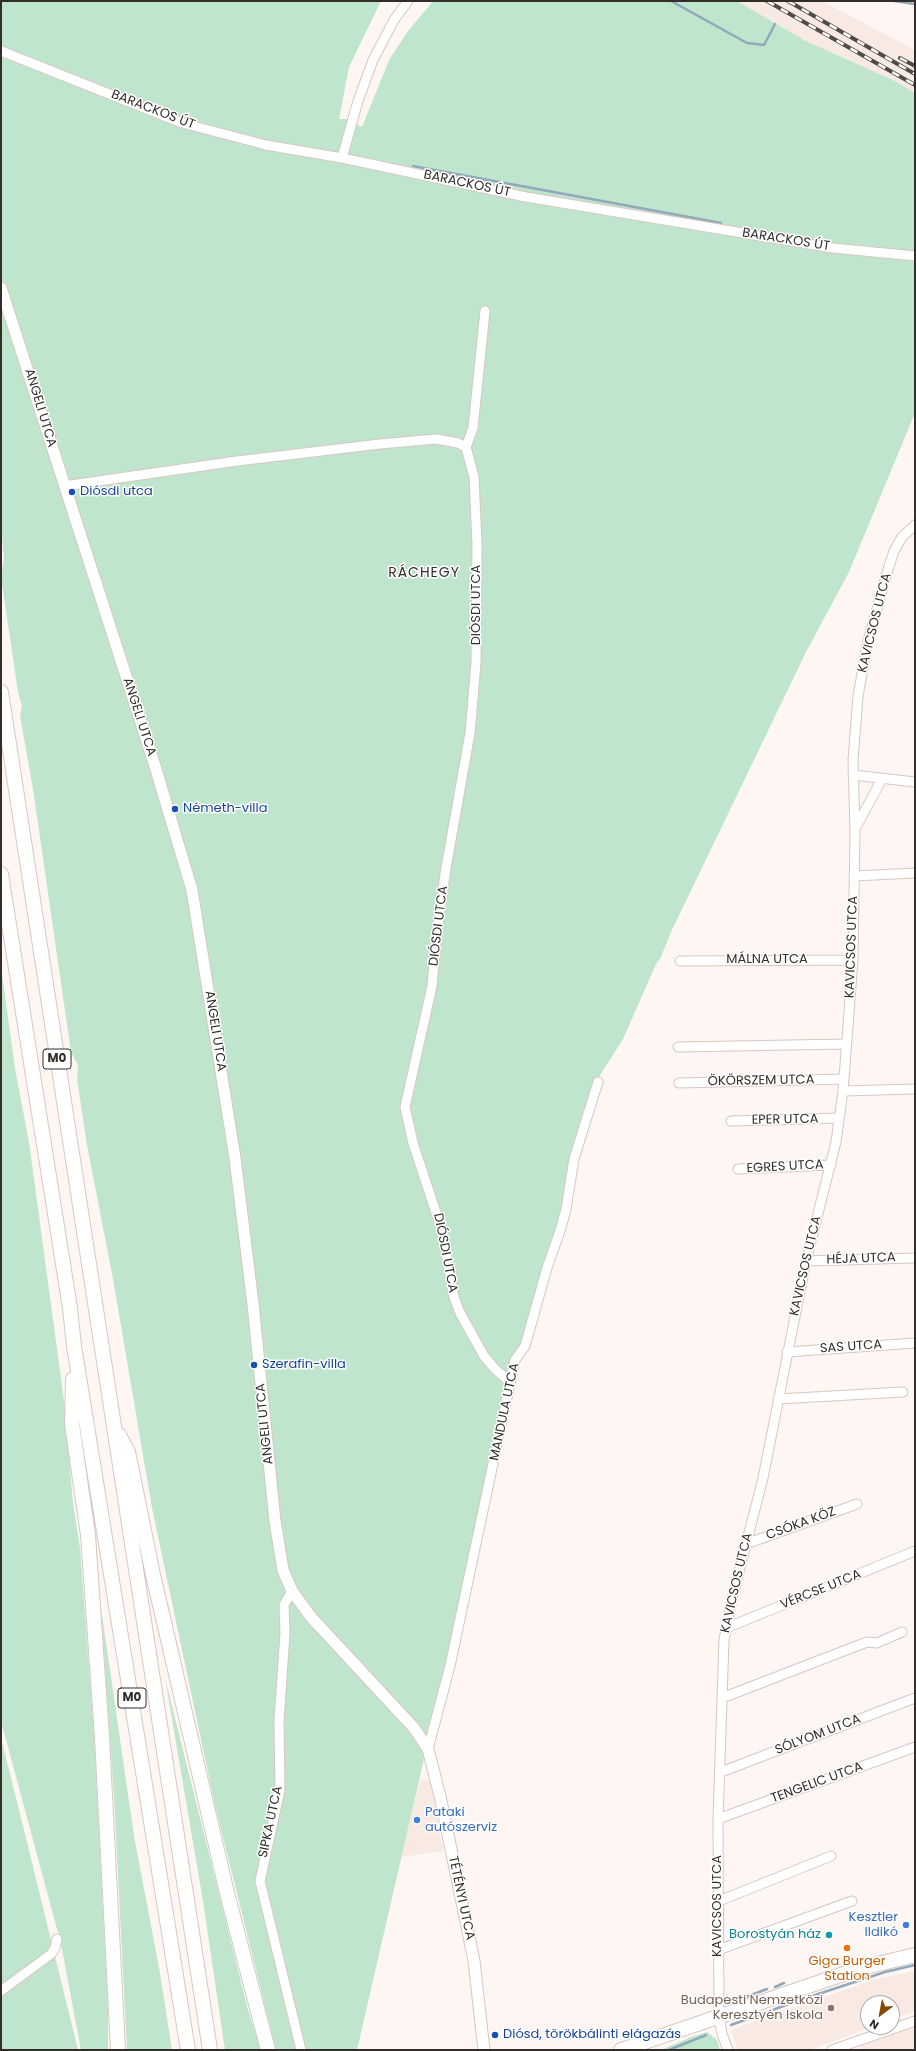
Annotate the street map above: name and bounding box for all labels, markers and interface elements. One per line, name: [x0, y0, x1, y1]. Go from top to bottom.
street label: BARACKOS ÚT: [109, 87, 197, 133]
street label: BARACKOS ÚT: [422, 167, 512, 201]
street label: BARACKOS ÚT: [741, 225, 831, 255]
street label: ANGELI UTCA: [21, 367, 59, 449]
place label: Diósdi utca: [80, 484, 153, 500]
marker: Diósdi utca: [67, 487, 77, 497]
district label: RÁCHEGY: [388, 565, 460, 581]
street label: DIÓSDI UTCA: [469, 565, 485, 645]
street label: KAVICSOS UTCA: [855, 572, 895, 674]
street label: ANGELI UTCA: [119, 676, 159, 758]
place label: Németh-villa: [183, 801, 268, 817]
marker: Németh-villa: [170, 804, 180, 814]
street label: DIÓSDI UTCA: [426, 885, 452, 967]
street label: KAVICSOS UTCA: [842, 896, 862, 998]
street label: MÁLNA UTCA: [726, 952, 808, 968]
street label: ANGELI UTCA: [201, 989, 229, 1073]
road number: M0: [43, 1049, 71, 1069]
street label: ÖKÖRSZEM UTCA: [708, 1072, 814, 1090]
street label: EPER UTCA: [751, 1112, 819, 1128]
street label: EGRES UTCA: [746, 1157, 824, 1177]
street label: DIÓSDI UTCA: [430, 1212, 460, 1294]
street label: KAVICSOS UTCA: [787, 1214, 825, 1318]
street label: HÉJA UTCA: [826, 1250, 896, 1268]
street label: SAS UTCA: [819, 1337, 883, 1357]
place label: Szerafin-villa: [262, 1357, 346, 1373]
marker: Szerafin-villa: [249, 1360, 259, 1370]
street label: MANDULA UTCA: [487, 1362, 523, 1462]
street label: ANGELI UTCA: [253, 1383, 277, 1465]
street label: CSÓKA KÖZ: [764, 1504, 838, 1544]
street label: KAVICSOS UTCA: [718, 1531, 756, 1635]
street label: VÉRCSE UTCA: [778, 1567, 864, 1613]
road number: M0: [118, 1688, 146, 1708]
street label: SÓLYOM UTCA: [773, 1711, 863, 1759]
street label: TENGELIC UTCA: [769, 1759, 865, 1807]
street label: SIPKA UTCA: [256, 1785, 286, 1859]
place label: Pataki autószerviz: [425, 1805, 497, 1836]
marker: Pataki autószerviz: [412, 1815, 422, 1825]
street label: TÉTÉNYI UTCA: [444, 1855, 478, 1941]
street label: KAVICSOS UTCA: [710, 1855, 726, 1957]
place label: Kesztler Ildikó: [849, 1910, 898, 1941]
marker: Kesztler Ildikó: [901, 1920, 911, 1930]
place label: Borostyán ház: [729, 1927, 821, 1943]
marker: Borostyán ház: [824, 1930, 834, 1940]
marker: Giga Burger Station: [842, 1943, 852, 1953]
place label: Giga Burger Station: [808, 1954, 886, 1985]
place label: Budapesti Nemzetközi Keresztyén Iskola: [681, 1993, 823, 2024]
north arrow: [860, 1995, 900, 2035]
marker: Budapesti Nemzetközi Keresztyén Iskola: [826, 2003, 836, 2013]
text: N: [866, 2015, 882, 2033]
place label: Diósd, törökbálinti elágazás: [503, 2027, 681, 2043]
marker: Diósd, törökbálinti elágazás: [490, 2030, 500, 2040]

